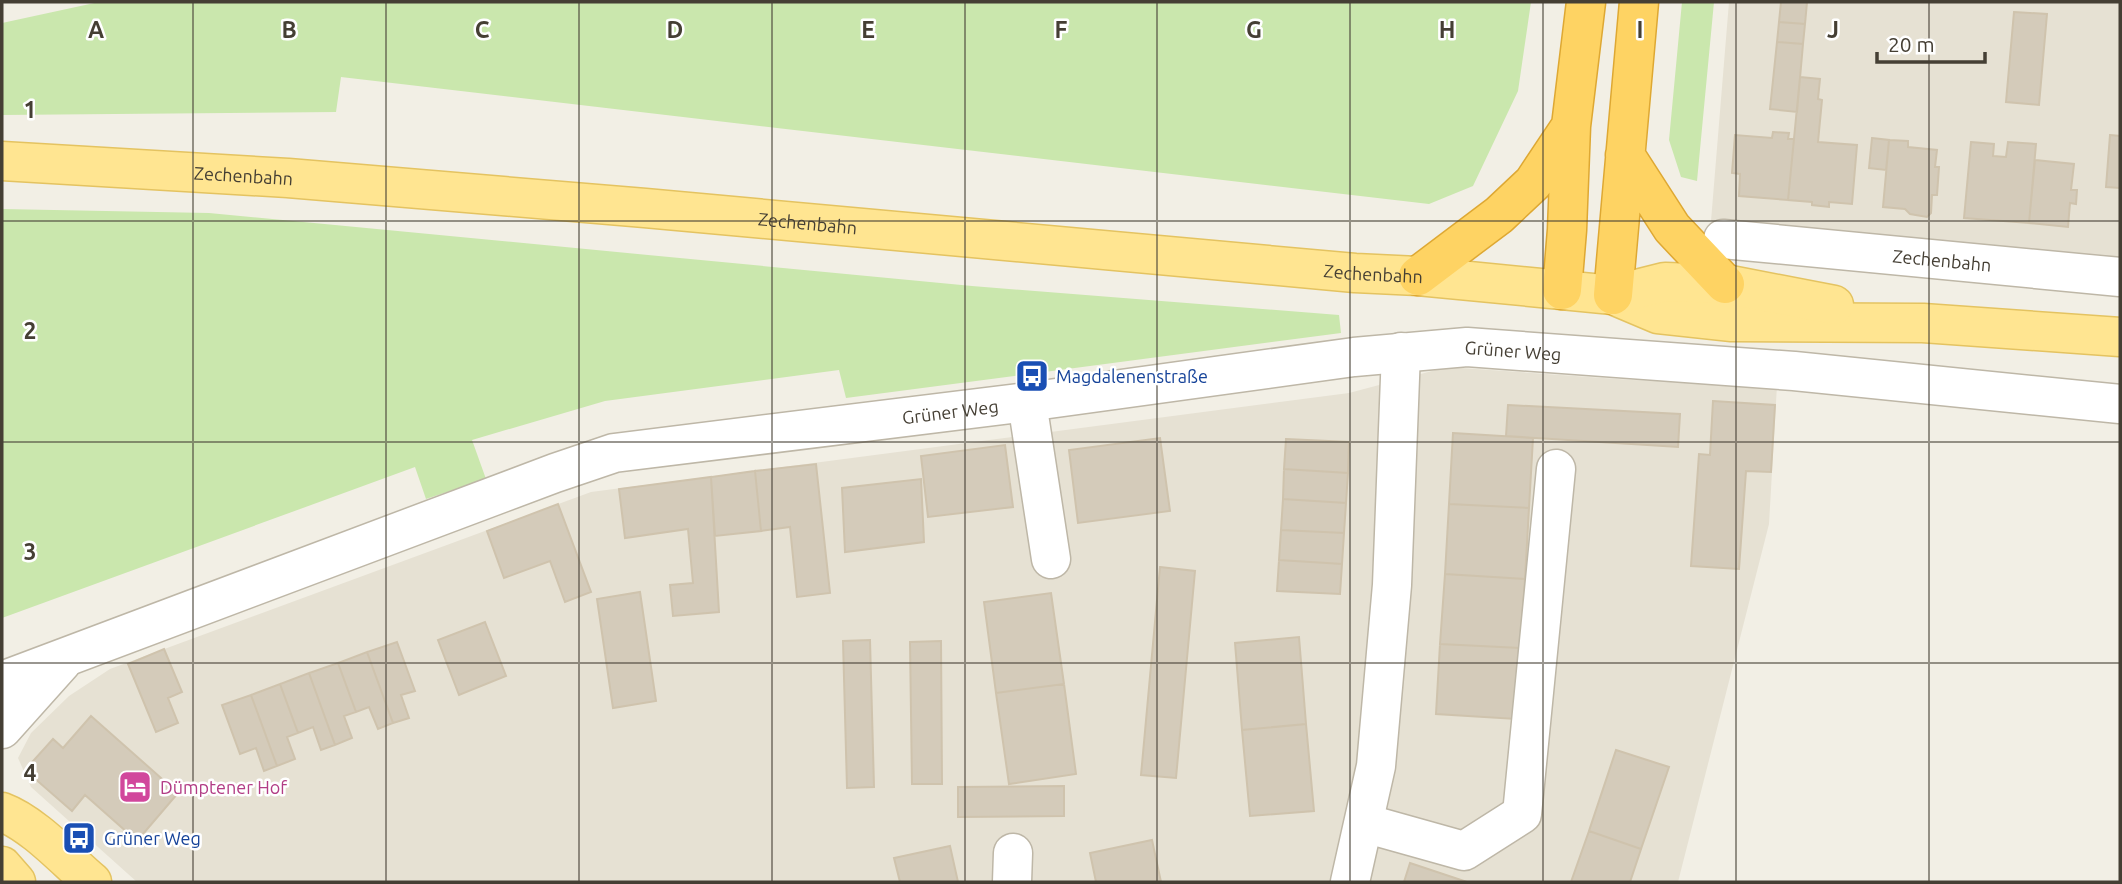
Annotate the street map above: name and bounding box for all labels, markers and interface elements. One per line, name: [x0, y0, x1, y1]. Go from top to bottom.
text: A: [88, 17, 104, 42]
text: B: [281, 17, 297, 42]
text: C: [475, 17, 490, 42]
text: D: [667, 17, 683, 42]
text: E: [861, 17, 875, 42]
text: F: [1055, 17, 1068, 42]
text: G: [1246, 17, 1262, 42]
text: H: [1439, 17, 1455, 42]
text: I: [1637, 17, 1643, 42]
text: J: [1827, 17, 1839, 42]
scale bar: [1877, 21, 1986, 65]
text: 20 m: [1888, 32, 1935, 56]
text: 1: [24, 97, 36, 122]
street label: Zechenbahn: [193, 162, 294, 188]
street label: Zechenbahn: [757, 208, 858, 237]
street label: Zechenbahn: [1892, 245, 1992, 275]
street label: Zechenbahn: [1323, 260, 1423, 286]
text: 2: [24, 318, 36, 343]
street label: Grüner Weg: [1464, 337, 1562, 364]
bus stop icon: Magdalenenstraße: [1013, 357, 1051, 395]
place label: Magdalenenstraße: [1056, 366, 1208, 386]
street label: Grüner Weg: [901, 396, 1000, 427]
text: 3: [24, 539, 36, 564]
text: 4: [24, 760, 37, 785]
hotel icon: Dümptener Hof: [116, 768, 154, 806]
place label: Dümptener Hof: [160, 777, 287, 797]
bus stop icon: Grüner Weg: [60, 819, 98, 857]
place label: Grüner Weg: [104, 828, 201, 848]

